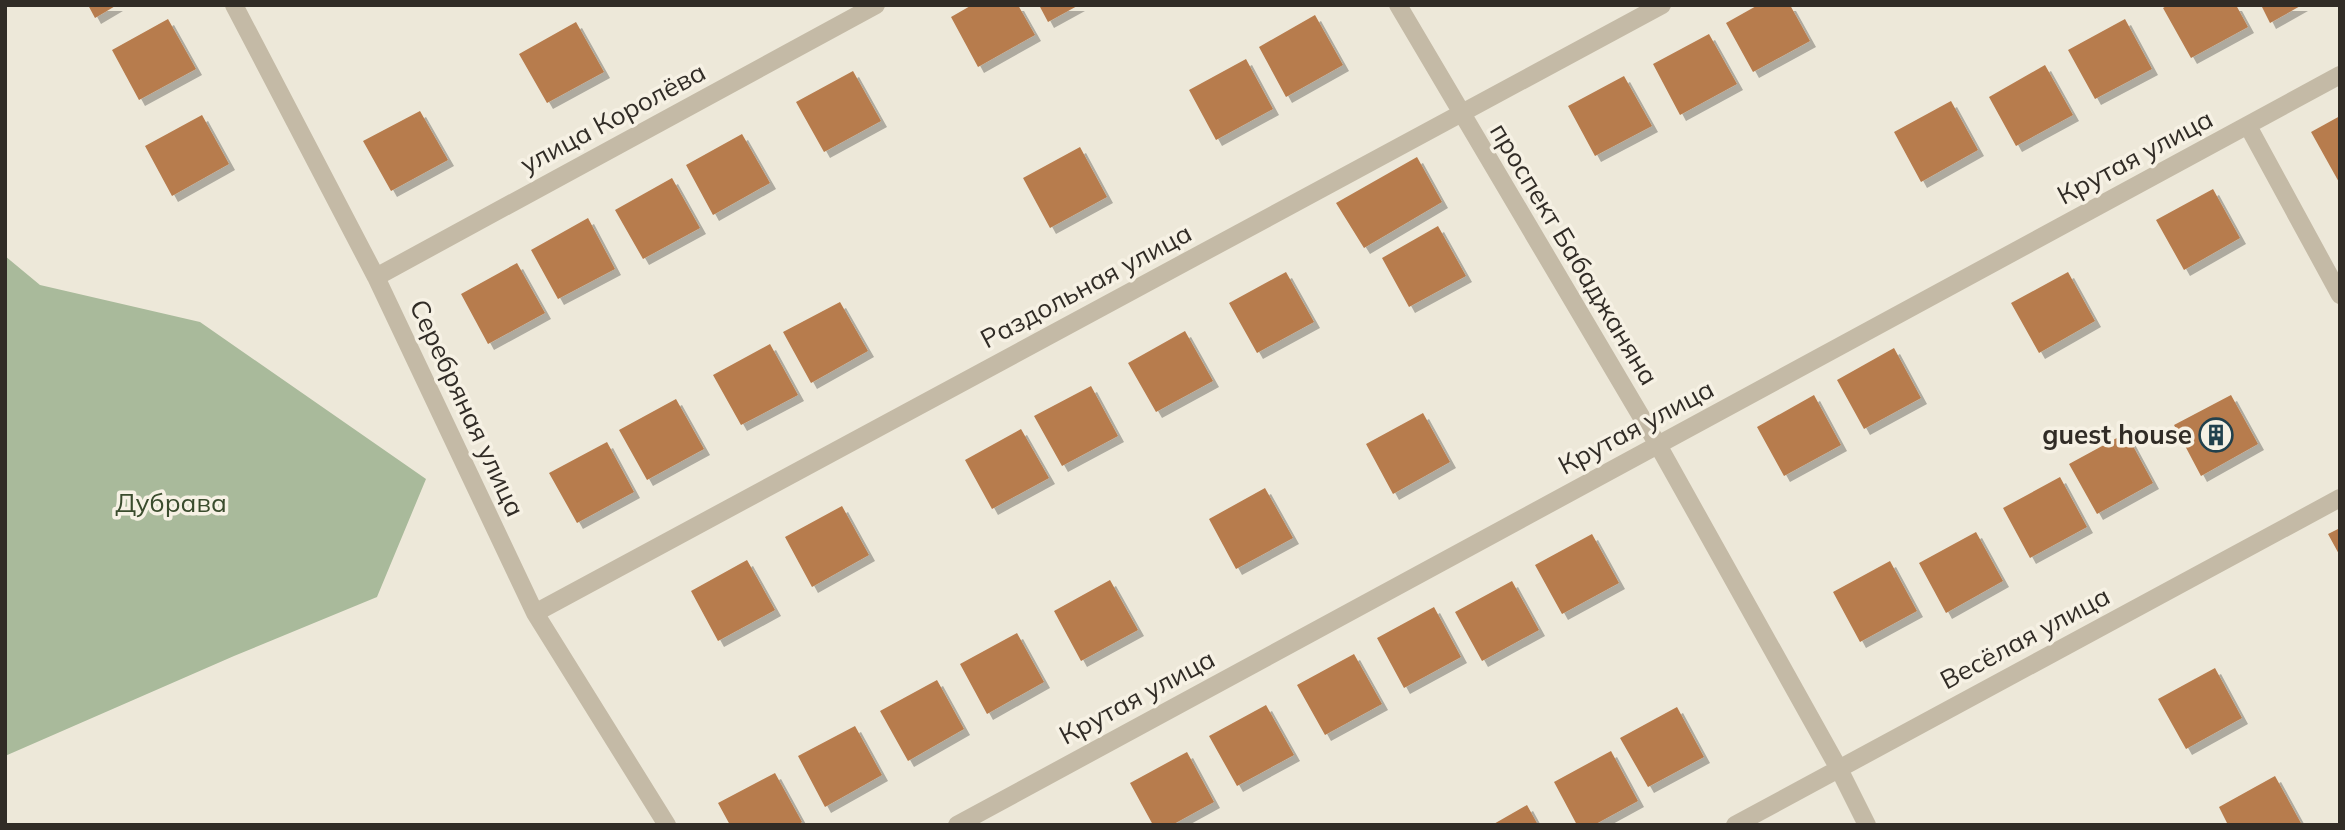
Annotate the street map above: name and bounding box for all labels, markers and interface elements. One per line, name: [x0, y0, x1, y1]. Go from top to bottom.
street label: улица Королёва: [514, 55, 711, 180]
street label: Крутая улица: [2051, 102, 2218, 211]
street label: проспект Бабаджаняна: [1483, 116, 1666, 391]
street label: Раздольная улица: [975, 216, 1197, 355]
street label: Серебряная улица: [403, 294, 532, 522]
street label: Крутая улица: [1552, 372, 1719, 481]
building icon: guest house: [2197, 416, 2235, 454]
place label: guest house: [2042, 418, 2192, 451]
park label: Дубрава: [115, 486, 227, 519]
street label: Весёлая улица: [1934, 579, 2115, 696]
street label: Крутая улица: [1053, 642, 1220, 751]

